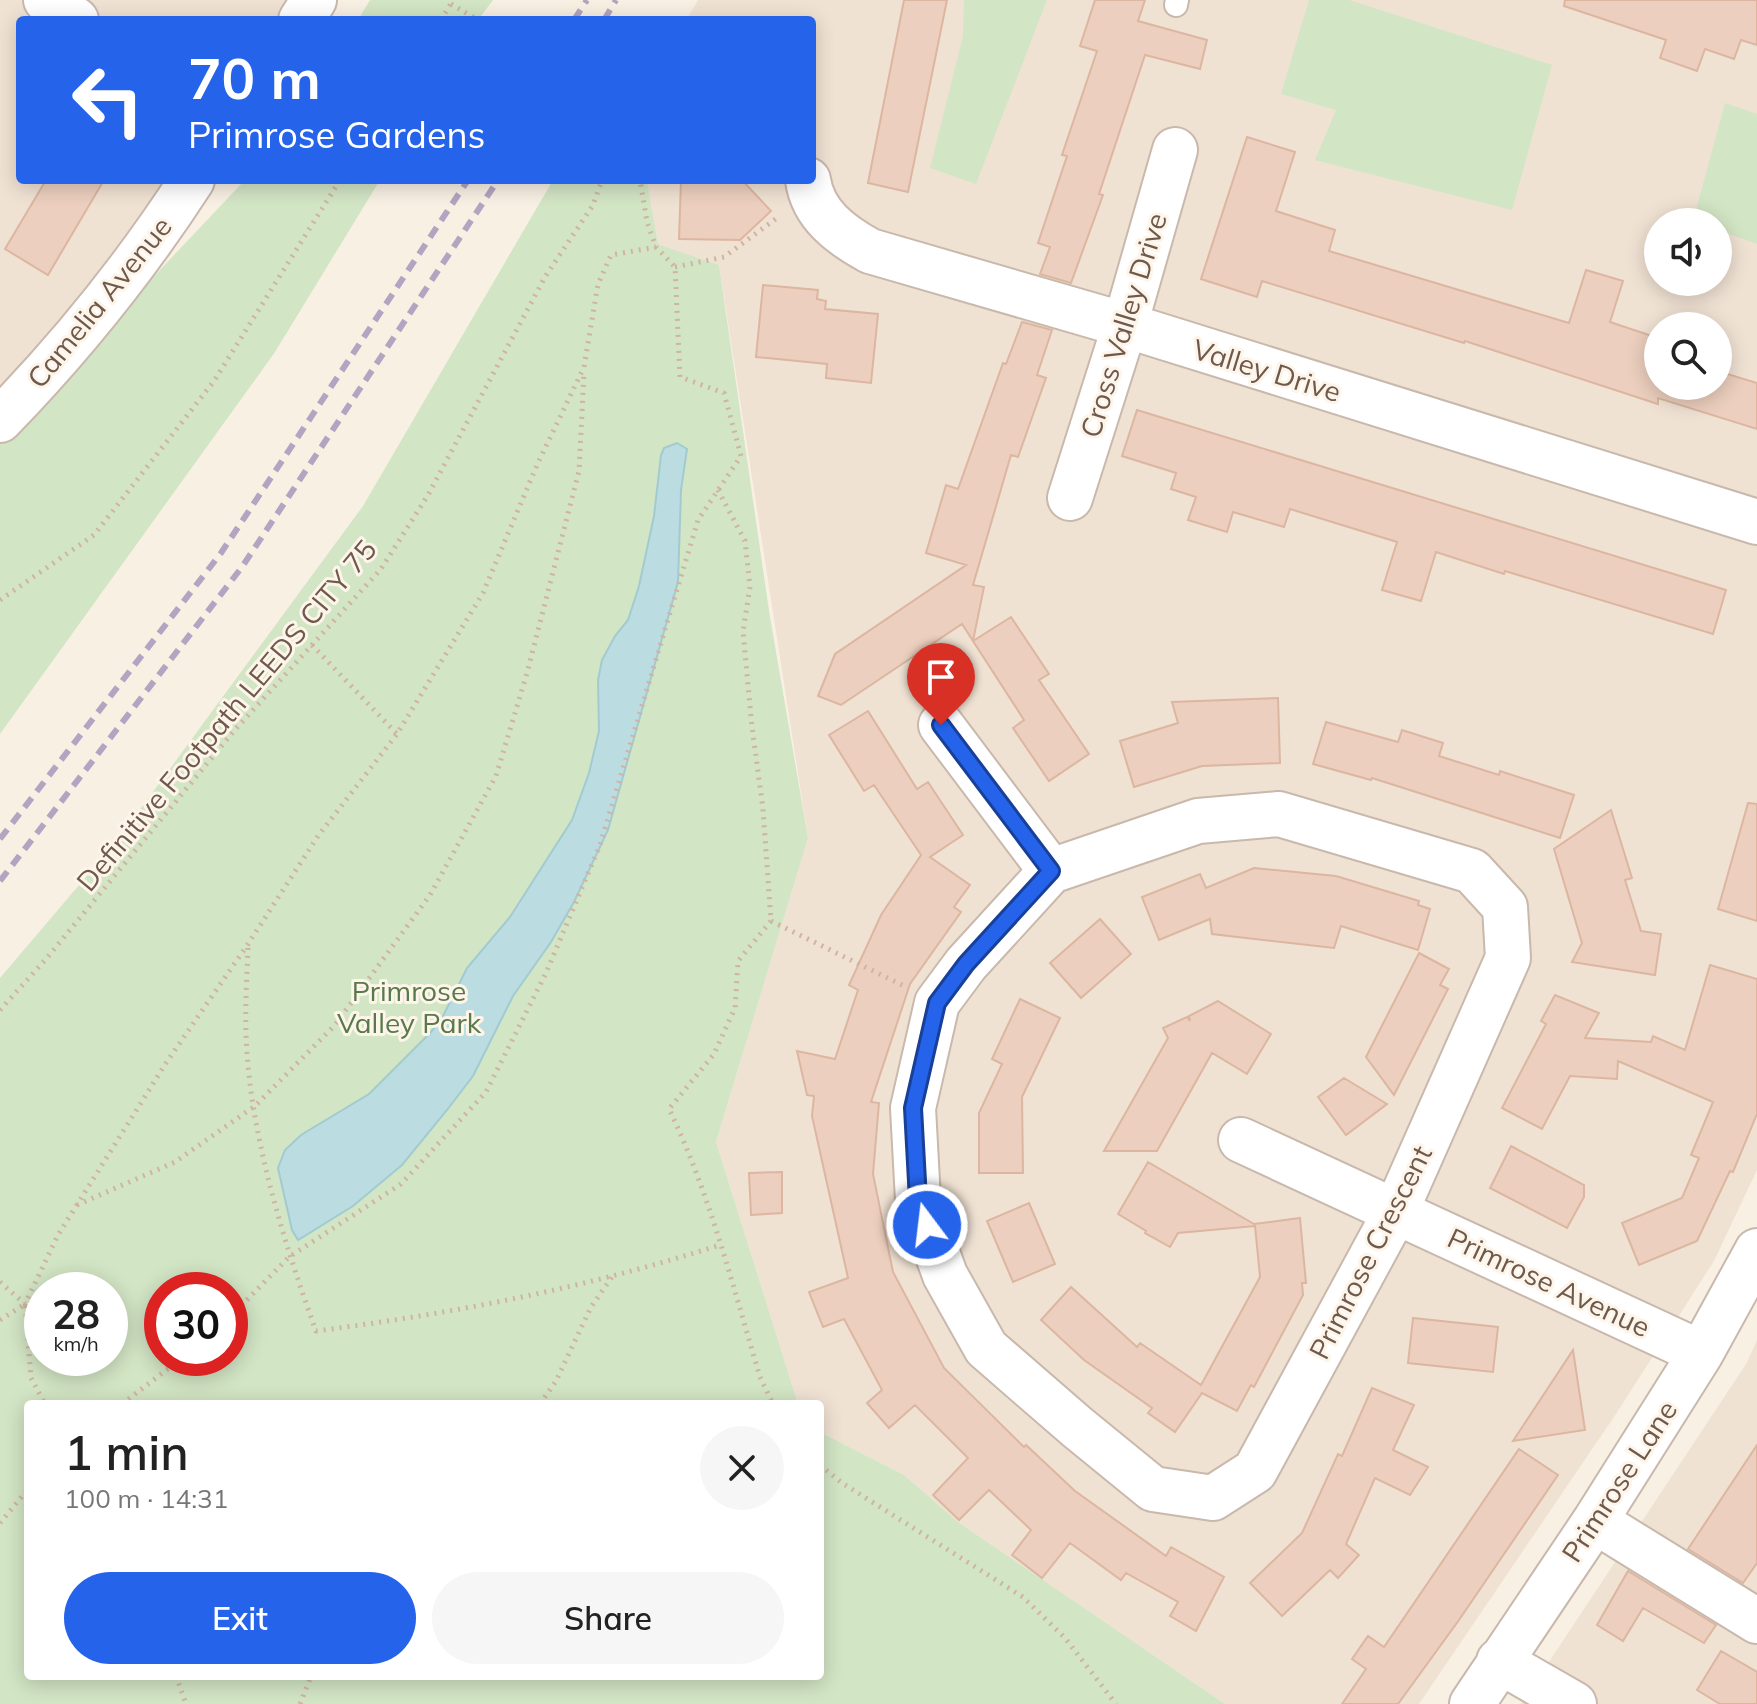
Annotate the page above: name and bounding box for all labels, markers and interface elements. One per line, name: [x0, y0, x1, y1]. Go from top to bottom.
text: 70 m: [188, 43, 321, 113]
icon: left: [56, 48, 160, 152]
text: Primrose Gardens: [188, 112, 485, 157]
street label: Cross Valley Drive: [1072, 208, 1174, 442]
map controls: [1644, 208, 1732, 400]
button: sound: [1644, 208, 1732, 296]
street label: Camelia Avenue: [19, 209, 179, 395]
button: search: [1644, 312, 1732, 400]
street label: Valley Drive: [1189, 331, 1345, 409]
street label: Definitive Footpath LEEDS CITY 75: [69, 532, 383, 898]
pin: [907, 643, 975, 725]
icon: arrive: [919, 655, 963, 699]
park label: Primrose Valley Park: [337, 973, 482, 1040]
street label: Primrose Crescent: [1301, 1139, 1439, 1365]
position arrow: [885, 1183, 969, 1267]
street label: Primrose Avenue: [1442, 1220, 1656, 1344]
speed limit sign: 30: [144, 1272, 248, 1376]
text: 28: [52, 1289, 100, 1339]
text: km/h: [53, 1331, 99, 1356]
street label: Primrose Lane: [1554, 1394, 1684, 1568]
text: 1 min: [64, 1422, 189, 1482]
button: close: [700, 1426, 784, 1510]
text: 100 m · 14:31: [64, 1482, 228, 1515]
button: Exit: [64, 1572, 416, 1664]
button: Share: [432, 1572, 784, 1664]

